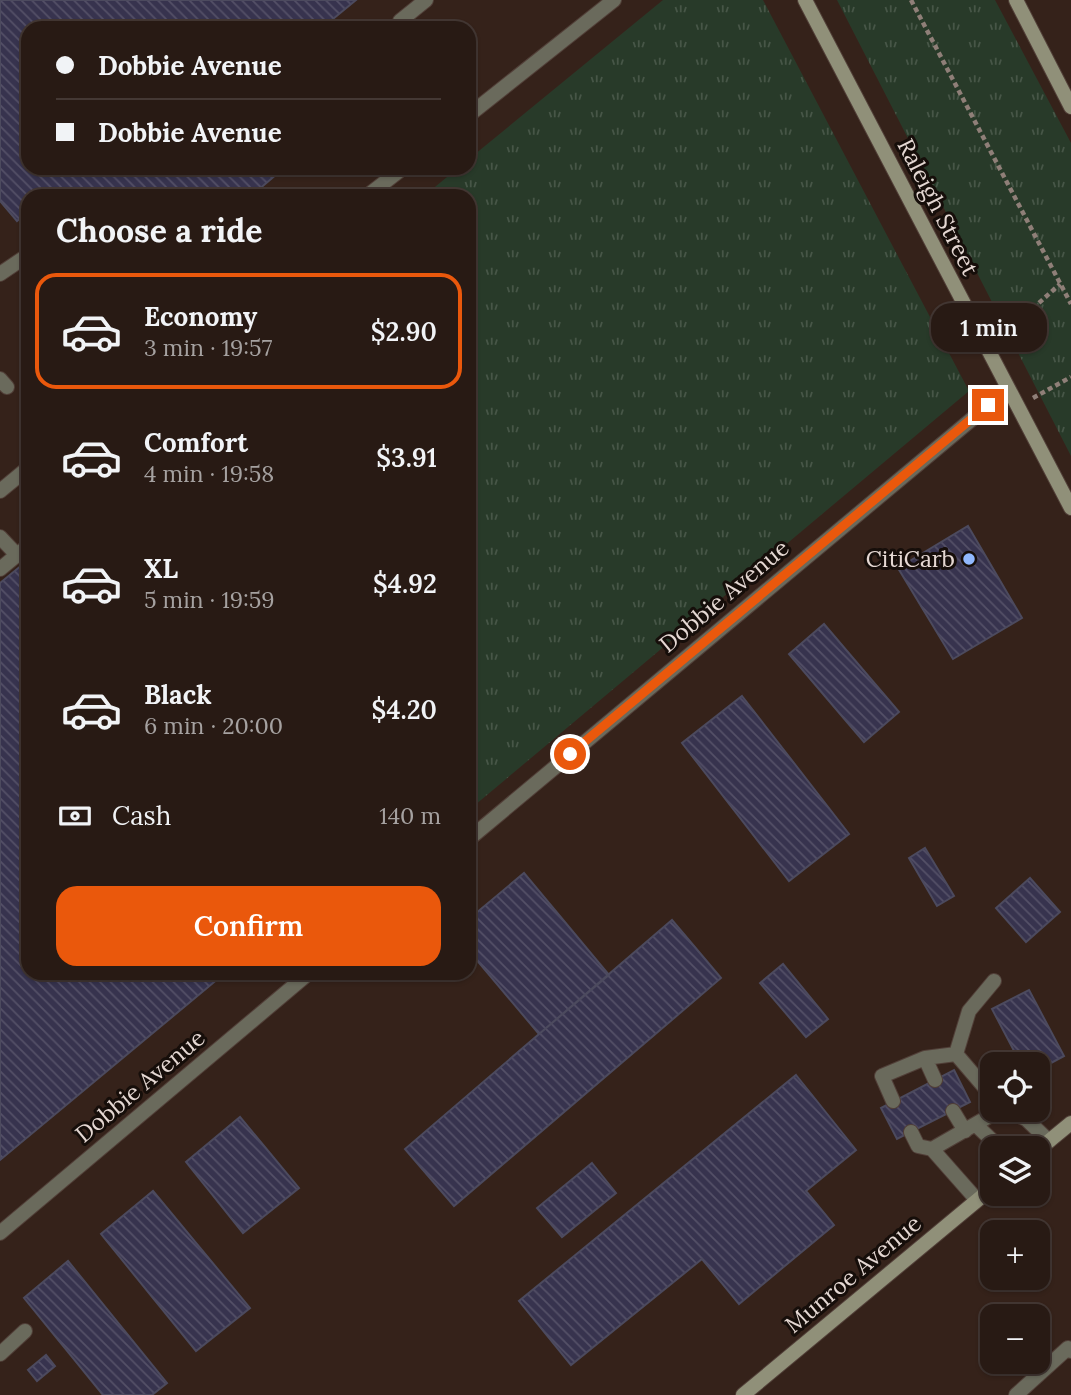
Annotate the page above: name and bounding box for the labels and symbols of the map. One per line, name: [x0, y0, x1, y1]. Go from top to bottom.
street label: Raleigh Street: [892, 133, 985, 280]
callout: 1 min: [930, 304, 1046, 352]
route end: [972, 389, 1004, 421]
street label: Dobbie Avenue: [653, 533, 794, 658]
place label: CitiCarb: [866, 544, 955, 573]
marker: CitiCarb: [961, 551, 977, 567]
route start: [554, 738, 586, 770]
street label: Dobbie Avenue: [69, 1023, 210, 1148]
street label: Munroe Avenue: [779, 1208, 927, 1339]

